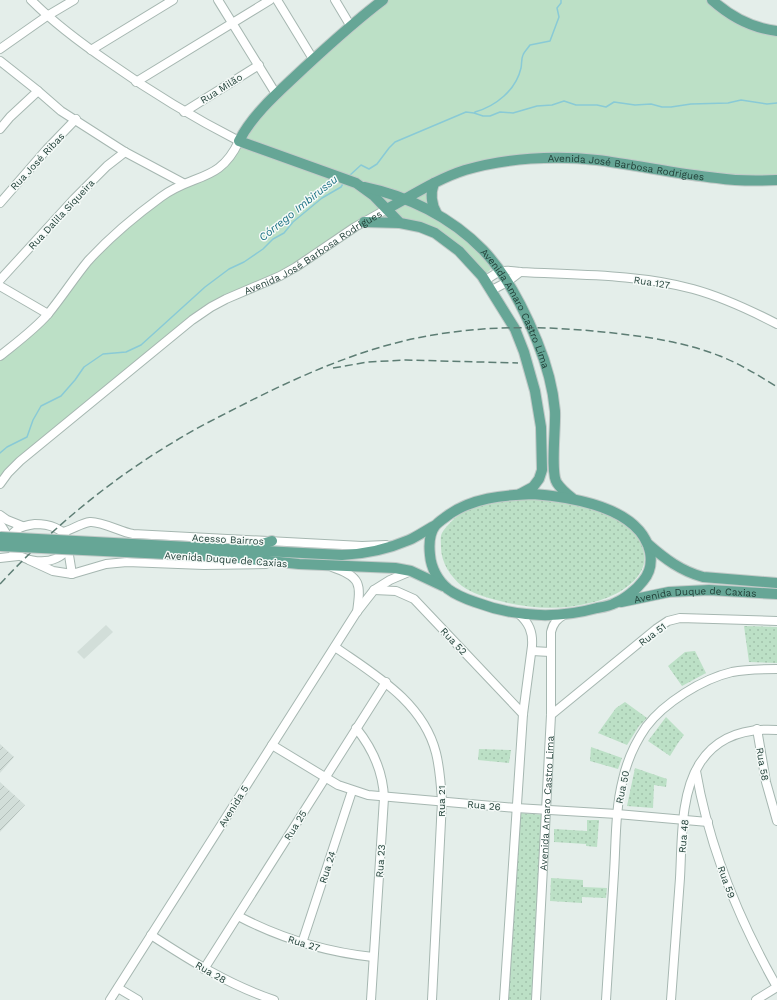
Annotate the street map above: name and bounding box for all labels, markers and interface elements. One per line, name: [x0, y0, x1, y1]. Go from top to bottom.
street label: Rua Milão: [198, 71, 244, 106]
street label: Rua José Ribas: [8, 131, 67, 192]
street label: Avenida José Barbosa Rodrigues: [548, 153, 705, 183]
water label: Córrego Imbirussu: [256, 173, 340, 244]
street label: Rua Dalila Siqueira: [26, 177, 97, 252]
street label: Avenida José Barbosa Rodrigues: [242, 208, 384, 297]
street label: Avenida Amaro Castro Lima: [478, 246, 551, 370]
street label: Rua 127: [633, 274, 671, 291]
street label: Acesso Bairros: [192, 532, 264, 547]
street label: Avenida Duque de Caxias: [164, 550, 288, 569]
street label: Avenida Duque de Caxias: [633, 585, 757, 605]
street label: Rua 51: [636, 621, 668, 648]
street label: Rua 52: [438, 625, 469, 657]
street label: Avenida Amaro Castro Lima: [538, 735, 556, 871]
street label: Rua 58: [754, 747, 771, 782]
street label: Rua 50: [614, 770, 631, 805]
street label: Avenida 5: [216, 783, 251, 829]
street label: Rua 21: [436, 785, 447, 817]
street label: Rua 26: [467, 799, 501, 812]
street label: Rua 25: [282, 808, 309, 842]
street label: Rua 48: [677, 819, 690, 853]
street label: Rua 23: [374, 844, 387, 878]
street label: Rua 24: [317, 850, 338, 885]
street label: Rua 59: [716, 865, 737, 900]
street label: Rua 27: [287, 933, 322, 954]
street label: Rua 28: [193, 959, 228, 986]

